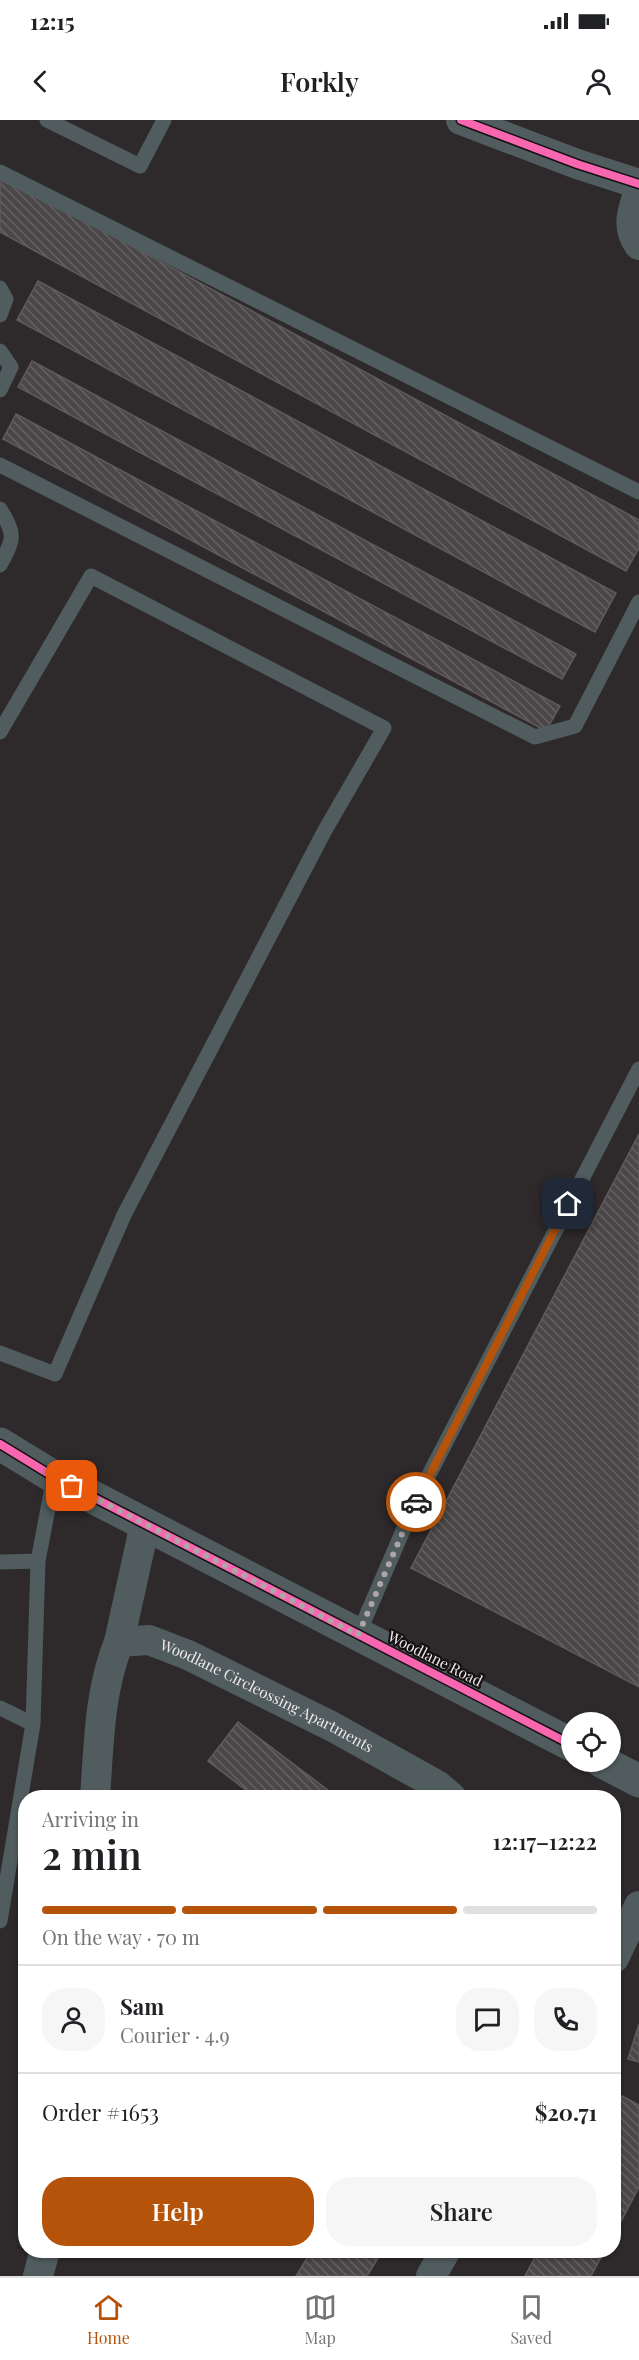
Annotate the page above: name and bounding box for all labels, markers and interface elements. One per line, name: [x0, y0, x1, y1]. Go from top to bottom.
text: 12:15: [30, 6, 75, 36]
text: Forkly: [280, 63, 359, 99]
icon: back: [24, 65, 57, 98]
icon: person: [582, 65, 615, 98]
pin: [542, 1178, 593, 1229]
icon: home: [551, 1187, 584, 1220]
pin: [46, 1460, 97, 1511]
icon: bag: [55, 1469, 88, 1502]
courier: [386, 1472, 446, 1532]
icon: car: [400, 1486, 433, 1519]
street label: Woodlane Road: [384, 1625, 487, 1691]
street label: Woodlane Circleossing Apartments: [157, 1634, 377, 1757]
map controls: [561, 1712, 621, 1772]
button: locate: [561, 1712, 621, 1772]
text: Arriving in: [42, 1805, 139, 1832]
text: 12:17–12:22: [492, 1826, 597, 1856]
text: 2 min: [42, 1828, 142, 1880]
text: On the way · 70 m: [42, 1923, 200, 1950]
button: person: [42, 1988, 105, 2051]
button: chat: [456, 1988, 519, 2051]
button: phone: [534, 1988, 597, 2051]
text: Sam: [120, 1991, 164, 2021]
text: Courier · 4.9: [120, 2021, 230, 2048]
text: Order #1653: [42, 2097, 159, 2127]
text: $20.71: [535, 2097, 597, 2127]
button: Help: [42, 2177, 314, 2246]
button: Share: [326, 2177, 597, 2246]
tab: Home: [87, 2291, 130, 2348]
tab: Map: [304, 2291, 337, 2348]
tab: Saved: [510, 2291, 552, 2348]

